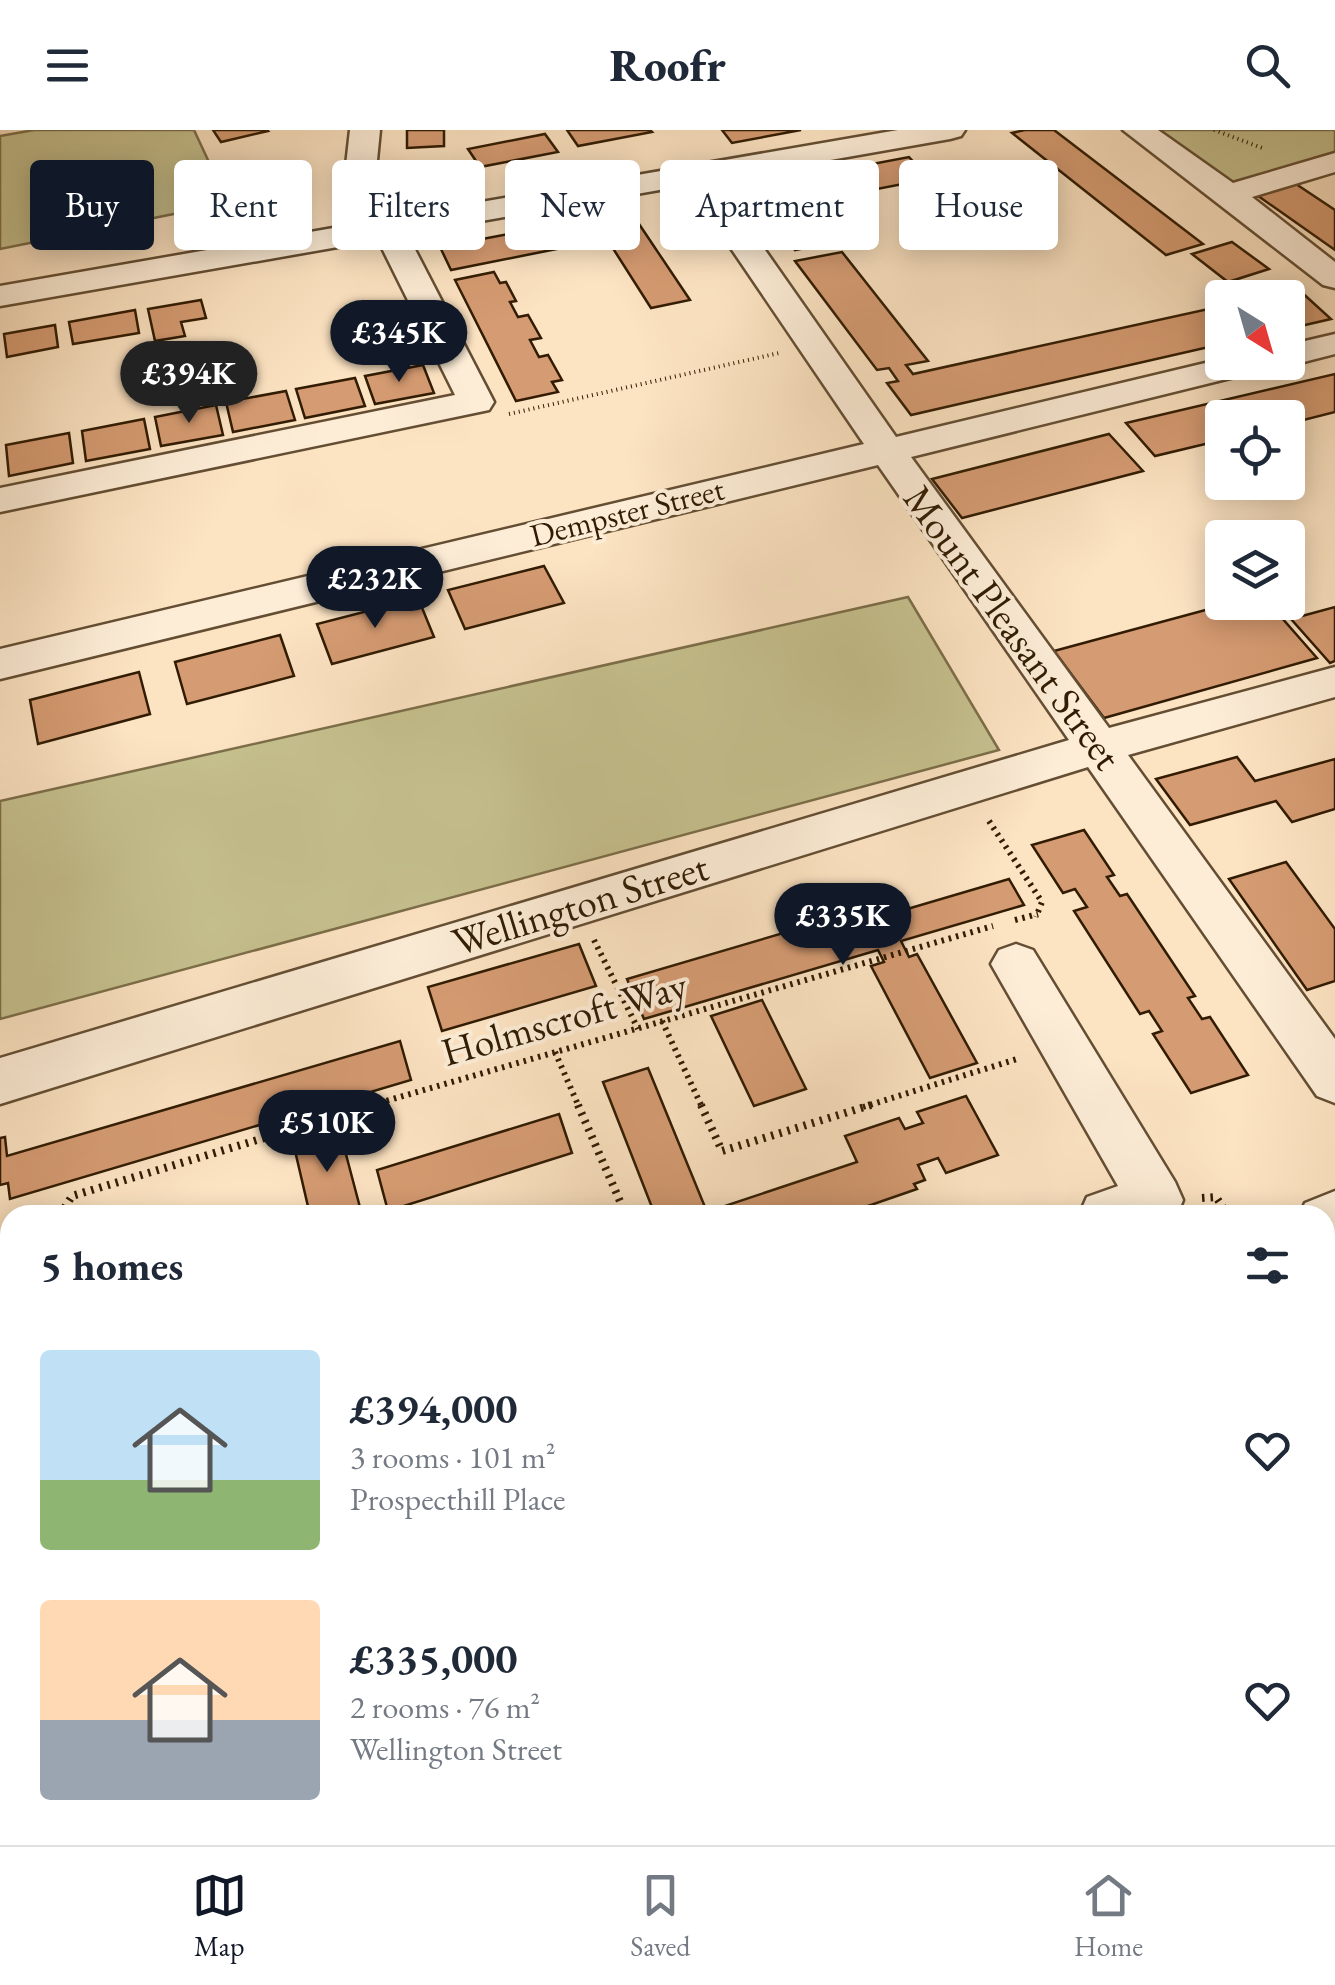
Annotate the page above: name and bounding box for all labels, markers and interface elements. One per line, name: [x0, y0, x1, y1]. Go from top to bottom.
text: Roofr: [609, 36, 726, 94]
icon: menu: [40, 38, 95, 93]
icon: search: [1240, 38, 1295, 93]
chip: Buy: [30, 160, 154, 250]
chip: Rent: [174, 160, 312, 250]
chip: Filters: [332, 160, 485, 250]
chip: New: [505, 160, 640, 250]
chip: Apartment: [660, 160, 879, 250]
chip: House: [899, 160, 1058, 250]
north arrow: [1205, 280, 1305, 380]
map controls: [1205, 280, 1305, 620]
pin: £345K: [329, 300, 469, 385]
text: £345K: [352, 311, 446, 353]
pin: £394K: [119, 341, 259, 426]
text: £394K: [142, 352, 236, 394]
button: locate: [1205, 400, 1305, 500]
street label: Dempster Street: [526, 468, 728, 556]
street label: Mount Pleasant Street: [892, 474, 1134, 780]
button: layers: [1205, 520, 1305, 620]
pin: £232K: [305, 546, 445, 631]
text: £232K: [328, 557, 422, 599]
street label: Wellington Street: [446, 840, 715, 968]
pin: £335K: [773, 883, 913, 968]
text: £335K: [796, 894, 890, 936]
street label: Holmscroft Way: [435, 958, 693, 1078]
pin: £510K: [257, 1090, 397, 1175]
text: £510K: [280, 1101, 374, 1143]
text: 5 homes: [40, 1238, 183, 1293]
icon: filters: [1240, 1238, 1295, 1293]
text: £394,000: [350, 1381, 518, 1436]
icon: home: [120, 1390, 240, 1510]
icon: heart: [1240, 1423, 1295, 1478]
text: 3 rooms · 101 m²: [350, 1436, 556, 1478]
text: Prospecthill Place: [350, 1478, 565, 1520]
text: £335,000: [350, 1631, 518, 1686]
icon: home: [120, 1640, 240, 1760]
icon: heart: [1240, 1673, 1295, 1728]
text: 2 rooms · 76 m²: [350, 1686, 540, 1728]
text: Wellington Street: [350, 1728, 562, 1770]
tab: Map: [192, 1868, 247, 1964]
tab: Saved: [630, 1868, 690, 1964]
tab: Home: [1074, 1868, 1143, 1964]

